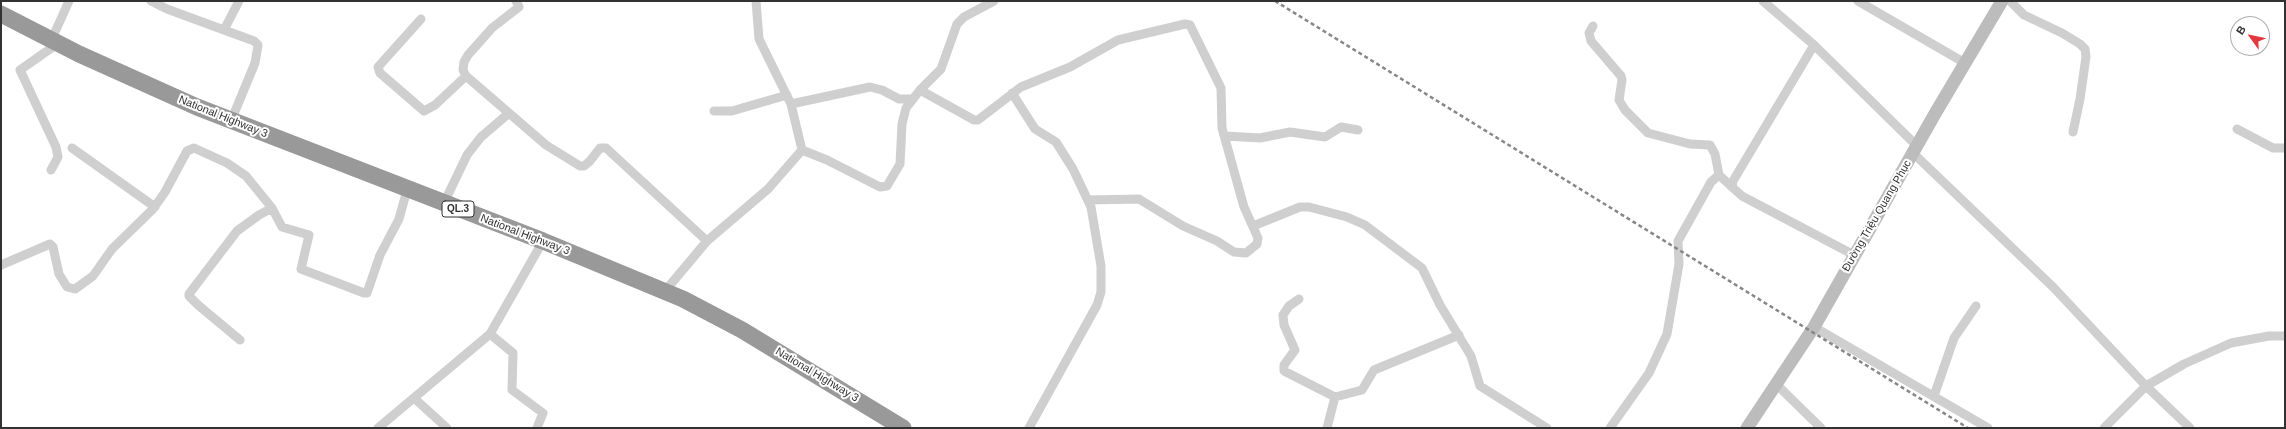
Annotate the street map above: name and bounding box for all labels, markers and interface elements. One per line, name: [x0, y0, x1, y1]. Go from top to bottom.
north arrow: [2230, 16, 2270, 56]
text: B: [2234, 23, 2248, 37]
street label: National Highway 3: [177, 93, 269, 141]
street label: Đường Triệu Quang Phục: [1840, 158, 1914, 274]
road number: QL.3: [442, 201, 474, 217]
street label: National Highway 3: [478, 212, 572, 258]
street label: National Highway 3: [773, 345, 861, 405]

